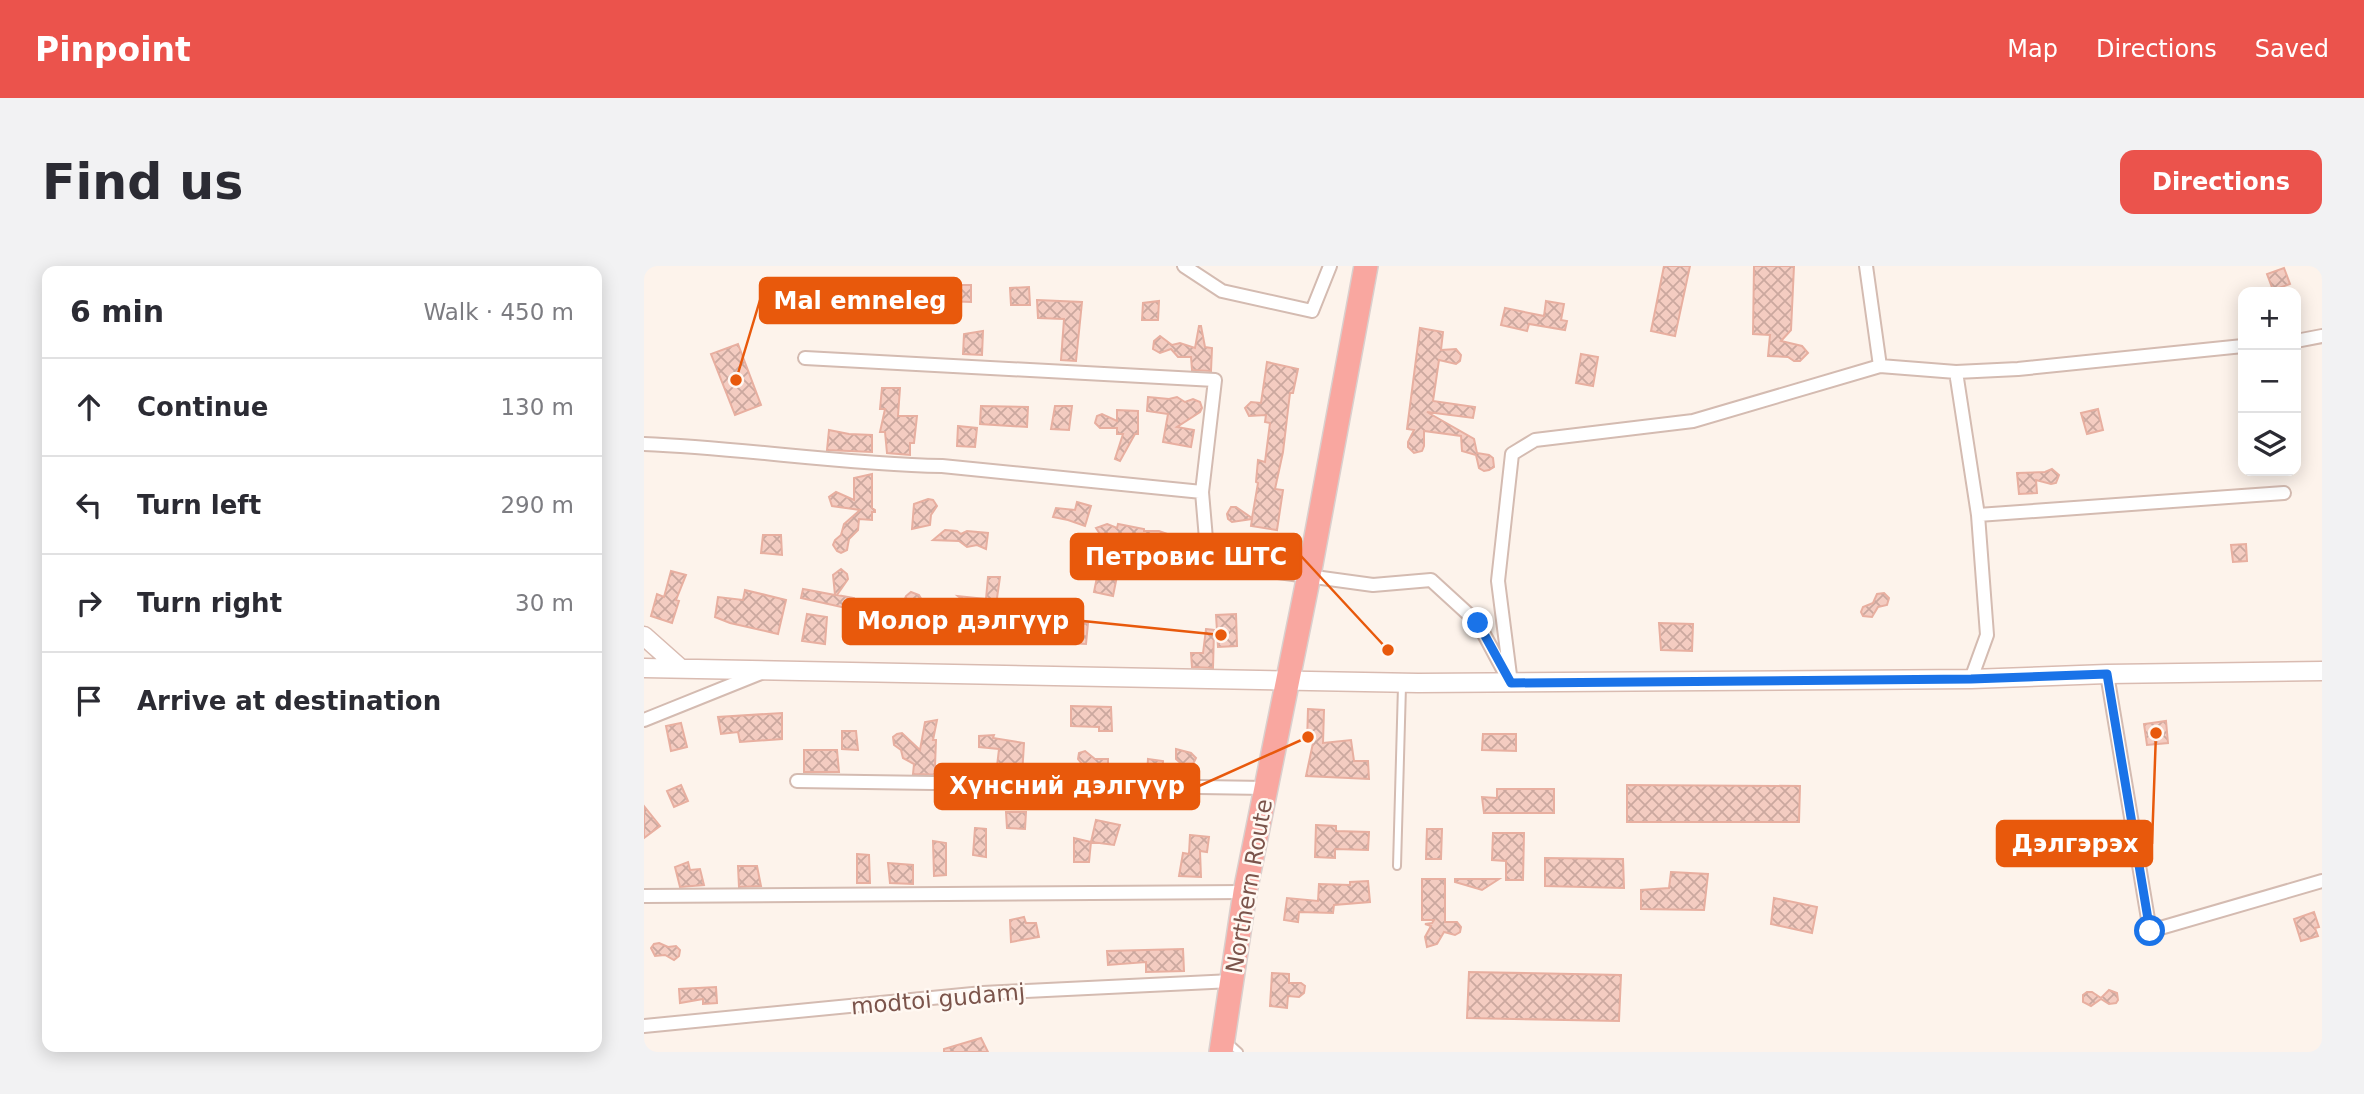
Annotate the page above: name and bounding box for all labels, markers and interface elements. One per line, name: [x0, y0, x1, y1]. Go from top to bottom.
text: Pinpoint: [35, 30, 191, 69]
text: Map: [2007, 35, 2058, 63]
text: Directions: [2096, 35, 2217, 63]
text: Saved: [2255, 35, 2329, 63]
button: Directions: [2120, 150, 2322, 214]
text: Find us: [42, 154, 243, 211]
callout: Mal emneleg: [760, 278, 961, 323]
text: Mal emneleg: [774, 287, 947, 315]
map controls: [2238, 287, 2301, 476]
button: +: [2238, 287, 2301, 350]
text: 6 min: [70, 294, 164, 329]
text: Walk · 450 m: [423, 299, 574, 325]
button: −: [2238, 350, 2301, 413]
icon: ahead: [70, 388, 108, 426]
text: Continue: [137, 392, 268, 422]
text: 130 m: [500, 394, 574, 420]
button: layers: [2238, 413, 2301, 476]
icon: left: [70, 486, 108, 524]
text: Turn left: [137, 490, 261, 520]
text: 290 m: [500, 492, 574, 518]
callout: Петровис ШТС: [1071, 534, 1301, 579]
text: Петровис ШТС: [1085, 543, 1287, 571]
icon: right: [70, 584, 108, 622]
text: Turn right: [137, 588, 282, 618]
text: 30 m: [515, 590, 574, 616]
callout: Молор дэлгүүр: [843, 599, 1083, 644]
text: Молор дэлгүүр: [857, 607, 1069, 635]
route end: [1462, 607, 1493, 638]
icon: arrive: [70, 682, 108, 720]
text: Arrive at destination: [137, 686, 441, 716]
callout: Хүнсний дэлгүүр: [935, 764, 1199, 809]
text: Хүнсний дэлгүүр: [949, 772, 1185, 800]
street label: Northern Route: [1221, 797, 1277, 975]
callout: Дэлгэрэх: [1997, 821, 2152, 866]
text: Дэлгэрэх: [2012, 830, 2139, 858]
route start: [2134, 915, 2165, 946]
street label: modtoi gudamj: [850, 978, 1026, 1020]

